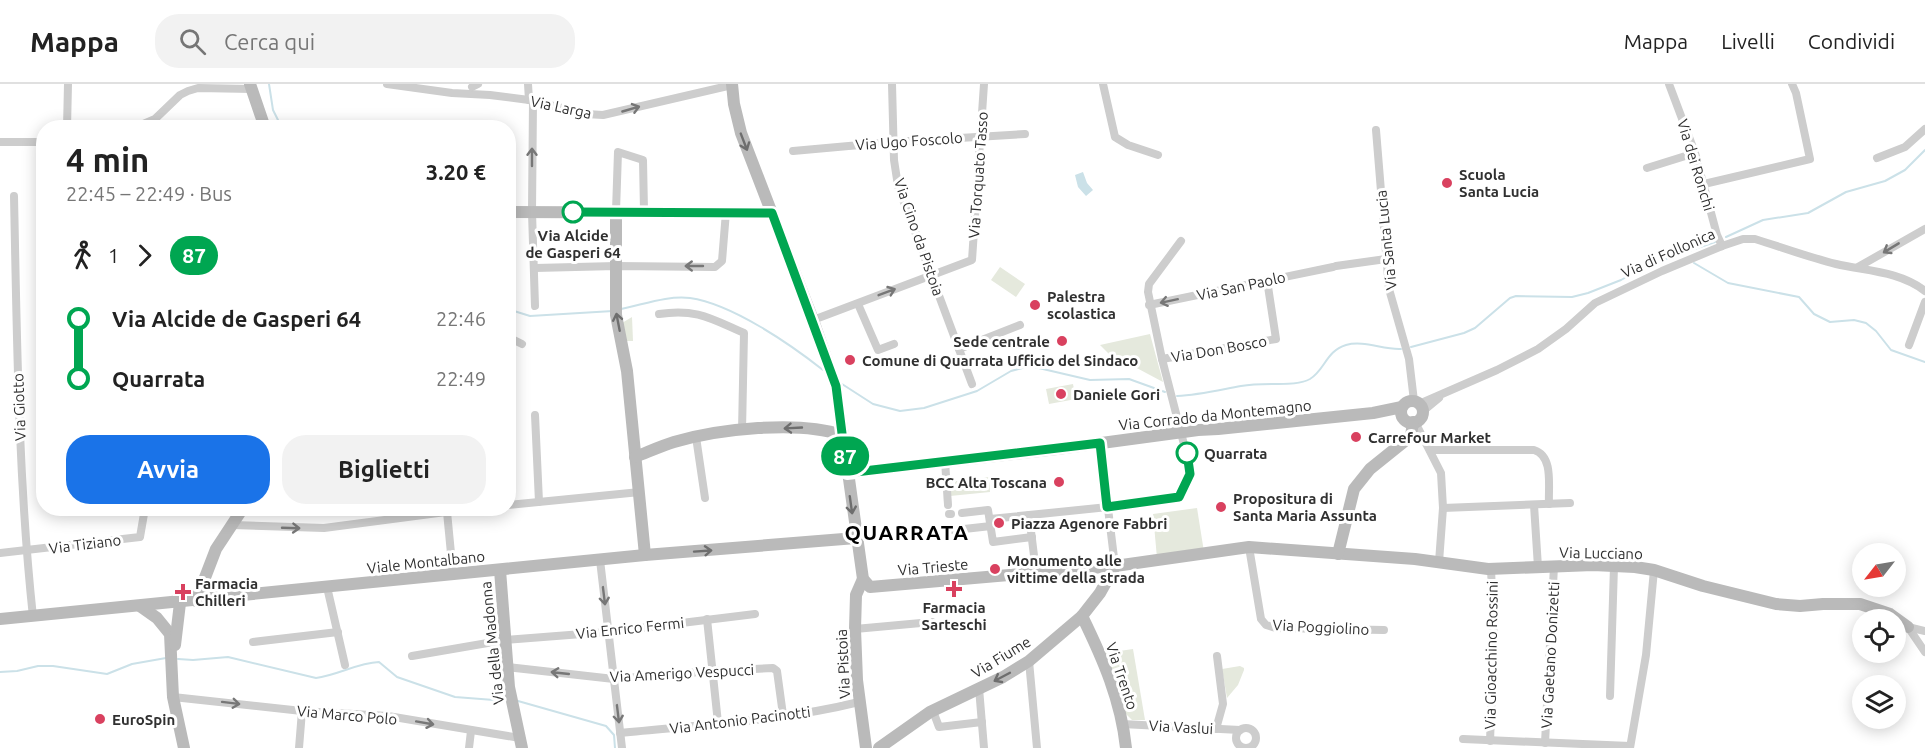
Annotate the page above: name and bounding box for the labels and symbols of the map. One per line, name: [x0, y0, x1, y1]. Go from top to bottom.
street label: Via Larga: [529, 92, 593, 122]
one-way arrow: [621, 103, 640, 114]
street label: Via Torquato Tasso: [965, 111, 991, 239]
street label: Via dei Ronchi: [1674, 117, 1718, 213]
street label: Via Ugo Foscolo: [855, 129, 963, 153]
one-way arrow: [740, 132, 751, 151]
one-way arrow: [527, 147, 538, 167]
place label: Scuola Santa Lucia: [1459, 166, 1539, 200]
street label: Via Cino da Pistoia: [891, 176, 947, 298]
marker: Scuola Santa Lucia: [1440, 176, 1454, 190]
street label: Via Santa Lucia: [1372, 189, 1400, 291]
marker: Via Alcide de Gasperi 64: [562, 201, 584, 223]
street label: Via di Follonica: [1619, 225, 1717, 281]
place label: Via Alcide de Gasperi 64: [525, 227, 621, 261]
one-way arrow: [1883, 243, 1900, 255]
one-way arrow: [685, 260, 705, 272]
street label: Via San Paolo: [1195, 268, 1287, 304]
one-way arrow: [877, 286, 896, 297]
place label: Palestra scolastica: [1047, 288, 1116, 322]
one-way arrow: [1160, 296, 1179, 307]
marker: Palestra scolastica: [1028, 298, 1042, 312]
one-way arrow: [612, 312, 623, 332]
street label: Via Don Bosco: [1170, 332, 1268, 366]
place label: Sede centrale: [953, 333, 1050, 350]
marker: Sede centrale: [1055, 334, 1069, 348]
place label: Comune di Quarrata Ufficio del Sindaco: [862, 352, 1138, 369]
marker: Comune di Quarrata Ufficio del Sindaco: [843, 353, 857, 367]
street label: Via Giotto: [9, 373, 29, 441]
place label: Daniele Gori: [1073, 386, 1160, 403]
marker: Daniele Gori: [1054, 387, 1068, 401]
street label: Via Corrado da Montemagno: [1118, 396, 1312, 434]
one-way arrow: [783, 423, 803, 434]
place label: Carrefour Market: [1368, 429, 1492, 446]
marker: Carrefour Market: [1349, 430, 1363, 444]
line badge: 87: [818, 436, 872, 476]
marker: Quarrata: [1176, 442, 1198, 464]
place label: Quarrata: [1204, 445, 1267, 462]
place label: BCC Alta Toscana: [925, 474, 1047, 491]
marker: BCC Alta Toscana: [1052, 475, 1066, 489]
place label: Propositura di Santa Maria Assunta: [1233, 490, 1377, 524]
one-way arrow: [846, 495, 857, 515]
marker: Propositura di Santa Maria Assunta: [1214, 500, 1228, 514]
place label: Piazza Agenore Fabbri: [1011, 515, 1167, 532]
marker: Piazza Agenore Fabbri: [992, 516, 1006, 530]
district label: QUARRATA: [845, 520, 969, 544]
one-way arrow: [281, 522, 301, 533]
street label: Via Tiziano: [48, 531, 122, 557]
north arrow: [1852, 543, 1906, 597]
street label: Via Lucciano: [1559, 544, 1643, 562]
one-way arrow: [693, 545, 713, 556]
street label: Viale Montalbano: [366, 547, 486, 577]
place label: Monumento alle vittime della strada: [1007, 552, 1145, 586]
street label: Via Trieste: [897, 555, 969, 579]
marker: Monumento alle vittime della strada: [988, 562, 1002, 576]
place label: Farmacia Chilleri: [195, 575, 258, 609]
street label: Via della Madonna: [477, 580, 507, 706]
street label: Via Gioacchino Rossini: [1481, 580, 1501, 730]
street label: Via Gaetano Donizetti: [1538, 581, 1562, 729]
marker: Farmacia Sarteschi: [947, 582, 961, 596]
marker: Farmacia Chilleri: [176, 585, 190, 599]
one-way arrow: [599, 585, 610, 605]
place label: Farmacia Sarteschi: [921, 599, 987, 633]
street label: Via Enrico Fermi: [575, 614, 685, 642]
street label: Via Poggiolino: [1272, 616, 1370, 638]
street label: Via Pistoia: [833, 629, 853, 699]
street label: Via Fiume: [968, 633, 1034, 681]
street label: Via Trento: [1103, 640, 1141, 712]
street label: Via Amerigo Vespucci: [609, 661, 755, 685]
one-way arrow: [551, 668, 571, 679]
one-way arrow: [994, 671, 1011, 683]
one-way arrow: [221, 698, 241, 709]
street label: Via Marco Polo: [296, 702, 398, 728]
one-way arrow: [613, 703, 624, 723]
street label: Via Antonio Pacinotti: [668, 703, 812, 737]
place label: EuroSpin: [112, 711, 175, 728]
marker: EuroSpin: [93, 712, 107, 726]
street label: Via Vaslui: [1148, 717, 1214, 737]
one-way arrow: [415, 718, 435, 729]

